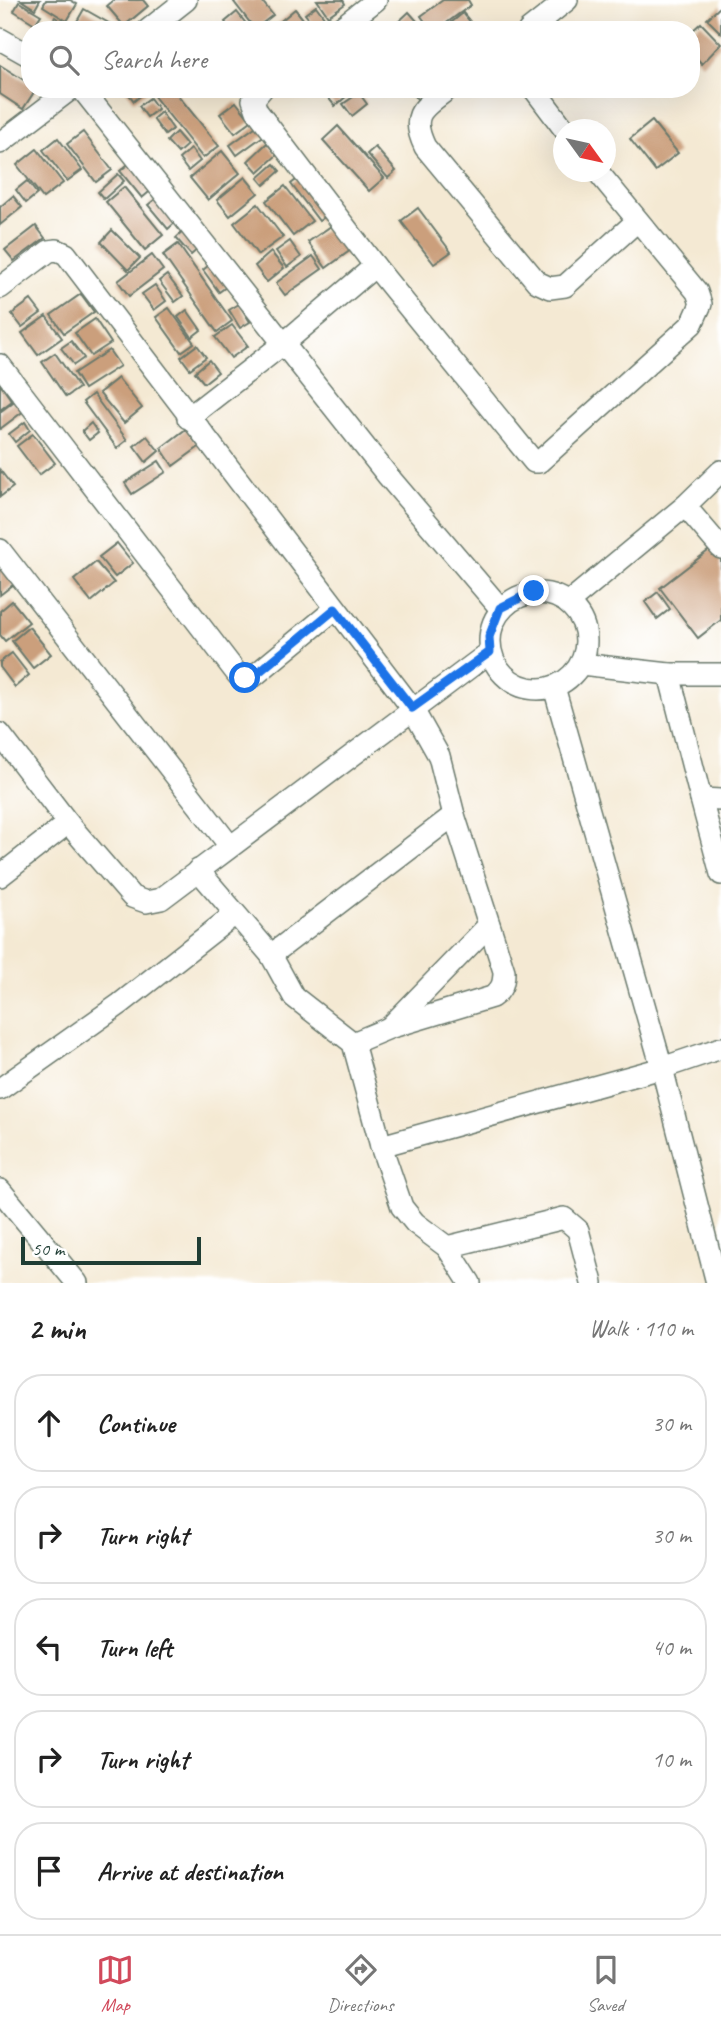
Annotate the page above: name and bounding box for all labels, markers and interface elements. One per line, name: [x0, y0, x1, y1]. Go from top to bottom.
search box: [21, 21, 700, 98]
icon: search: [45, 41, 83, 79]
text: Search here: [101, 43, 207, 76]
north arrow: [553, 119, 616, 182]
route end: [518, 575, 549, 606]
route start: [229, 662, 260, 693]
scale bar: [21, 1234, 201, 1266]
text: 50 m: [32, 1237, 64, 1261]
text: 2 min: [28, 1310, 85, 1348]
text: Walk · 110 m: [589, 1314, 693, 1343]
icon: ahead: [30, 1404, 68, 1442]
text: Continue: [97, 1407, 175, 1440]
text: 30 m: [652, 1409, 691, 1438]
icon: right: [30, 1516, 68, 1554]
text: Turn right: [97, 1519, 188, 1552]
text: 30 m: [652, 1521, 691, 1550]
icon: left: [30, 1628, 68, 1666]
text: Turn left: [97, 1631, 172, 1664]
text: 40 m: [652, 1633, 691, 1662]
icon: right: [30, 1740, 68, 1778]
text: Turn right: [97, 1743, 188, 1776]
text: 10 m: [652, 1745, 691, 1774]
icon: arrive: [30, 1852, 68, 1890]
text: Arrive at destination: [97, 1855, 283, 1888]
tab: Map: [96, 1951, 134, 2017]
tab: Directions: [327, 1951, 394, 2017]
tab: Saved: [587, 1951, 625, 2017]

